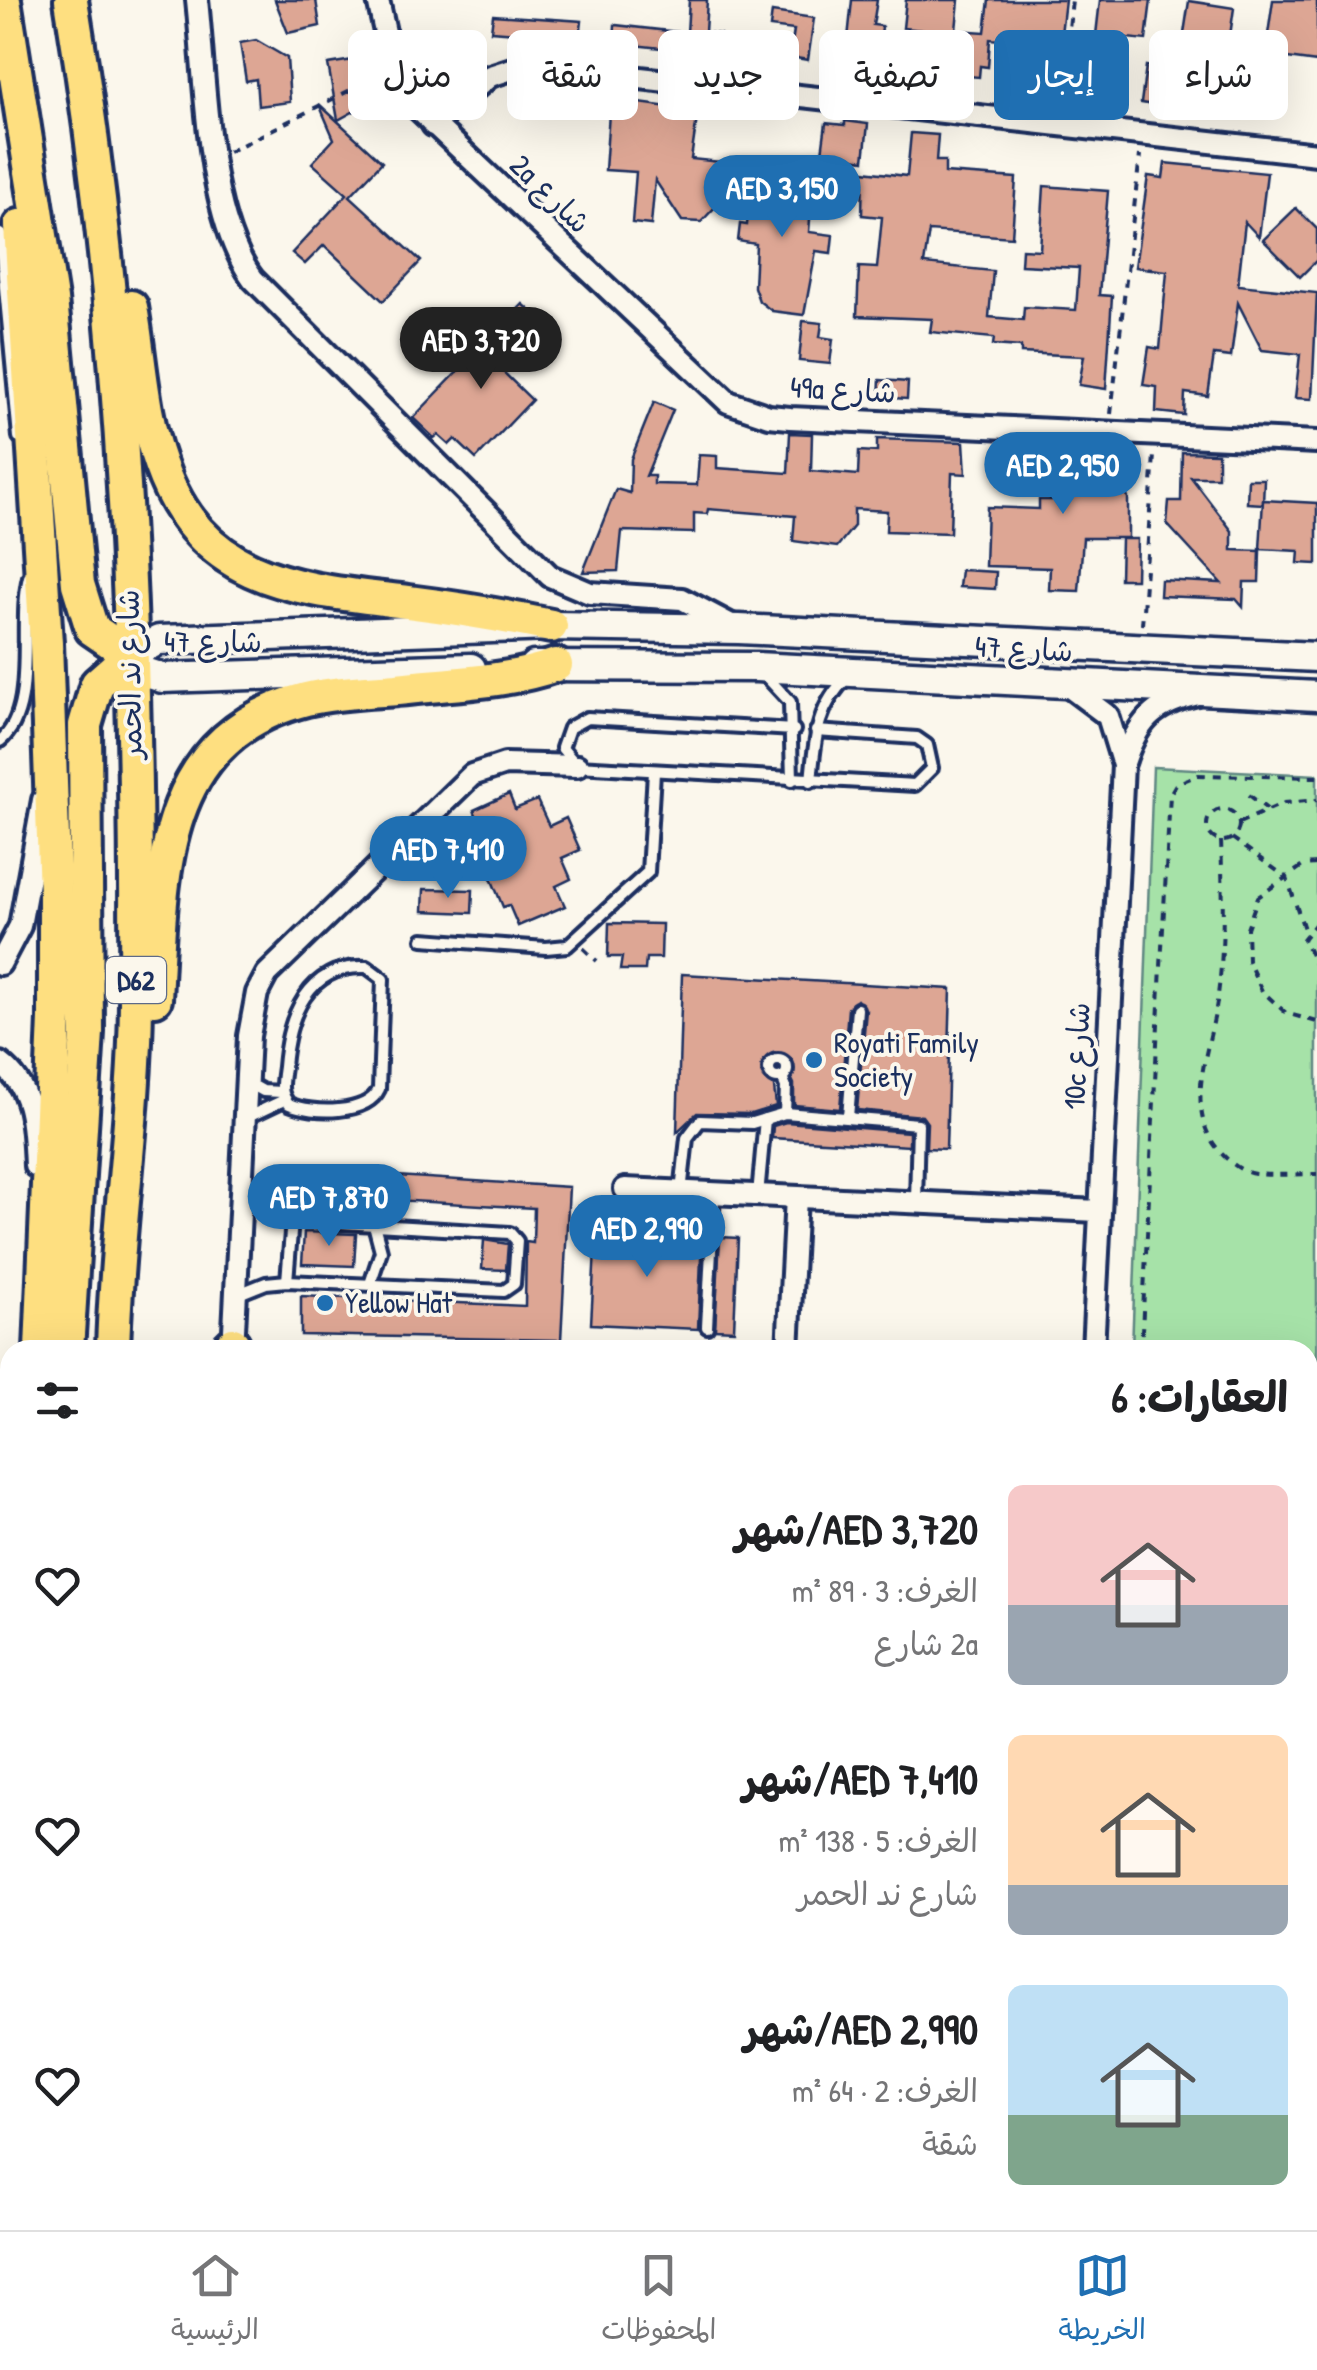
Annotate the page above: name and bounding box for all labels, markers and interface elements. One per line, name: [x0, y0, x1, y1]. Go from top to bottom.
chip: منزل: [348, 30, 487, 120]
chip: شقة: [507, 30, 638, 120]
chip: جديد: [658, 30, 799, 120]
chip: تصفية: [819, 30, 974, 120]
chip: إيجار: [994, 30, 1129, 120]
chip: شراء: [1149, 30, 1288, 120]
street label: 2a شارع: [500, 145, 600, 243]
pin: AED 3,150: [668, 155, 896, 240]
text: AED 3,150: [726, 166, 838, 209]
pin: AED 3,720: [367, 307, 595, 392]
text: AED 3,720: [422, 318, 540, 361]
street label: 49a شارع: [789, 366, 897, 414]
pin: AED 2,950: [949, 432, 1177, 517]
text: AED 2,950: [1006, 443, 1120, 486]
street label: شارع ند الحمر: [108, 589, 153, 762]
street label: شارع 47: [164, 621, 262, 663]
street label: شارع 47: [974, 625, 1074, 673]
pin: AED 7,410: [334, 816, 562, 901]
text: AED 7,410: [392, 827, 504, 870]
road number: D62: [106, 957, 166, 1003]
street label: 10c شارع: [1053, 1001, 1101, 1111]
place label: Royati Family Society: [834, 1022, 979, 1096]
marker: Royati Family Society: [803, 1049, 825, 1071]
pin: AED 7,870: [215, 1164, 443, 1249]
text: AED 7,870: [270, 1175, 388, 1218]
pin: AED 2,990: [533, 1195, 761, 1280]
text: AED 2,990: [591, 1206, 703, 1249]
place label: Yellow Hat: [345, 1282, 453, 1322]
marker: Yellow Hat: [314, 1292, 336, 1314]
text: العقارات: 6: [1111, 1368, 1288, 1425]
icon: filters: [30, 1373, 85, 1428]
text: AED 3,720/شهر: [735, 1500, 978, 1557]
icon: home: [1088, 1525, 1208, 1645]
icon: heart: [30, 1558, 85, 1613]
text: الغرف: 3 · 89 m²: [792, 1569, 978, 1612]
text: 2a شارع: [874, 1622, 978, 1665]
text: AED 7,410/شهر: [743, 1750, 978, 1807]
icon: home: [1088, 1775, 1208, 1895]
icon: heart: [30, 1808, 85, 1863]
text: الغرف: 5 · 138 m²: [778, 1819, 978, 1862]
text: شارع ند الحمر: [798, 1872, 978, 1915]
text: AED 2,990/شهر: [744, 2000, 978, 2057]
icon: home: [1088, 2025, 1208, 2145]
icon: heart: [30, 2058, 85, 2113]
text: الغرف: 2 · 64 m²: [792, 2069, 978, 2112]
text: شقة: [922, 2122, 978, 2165]
tab: الرئيسية: [171, 2248, 259, 2354]
tab: المحفوظات: [601, 2248, 716, 2354]
tab: الخريطة: [1059, 2248, 1146, 2354]

